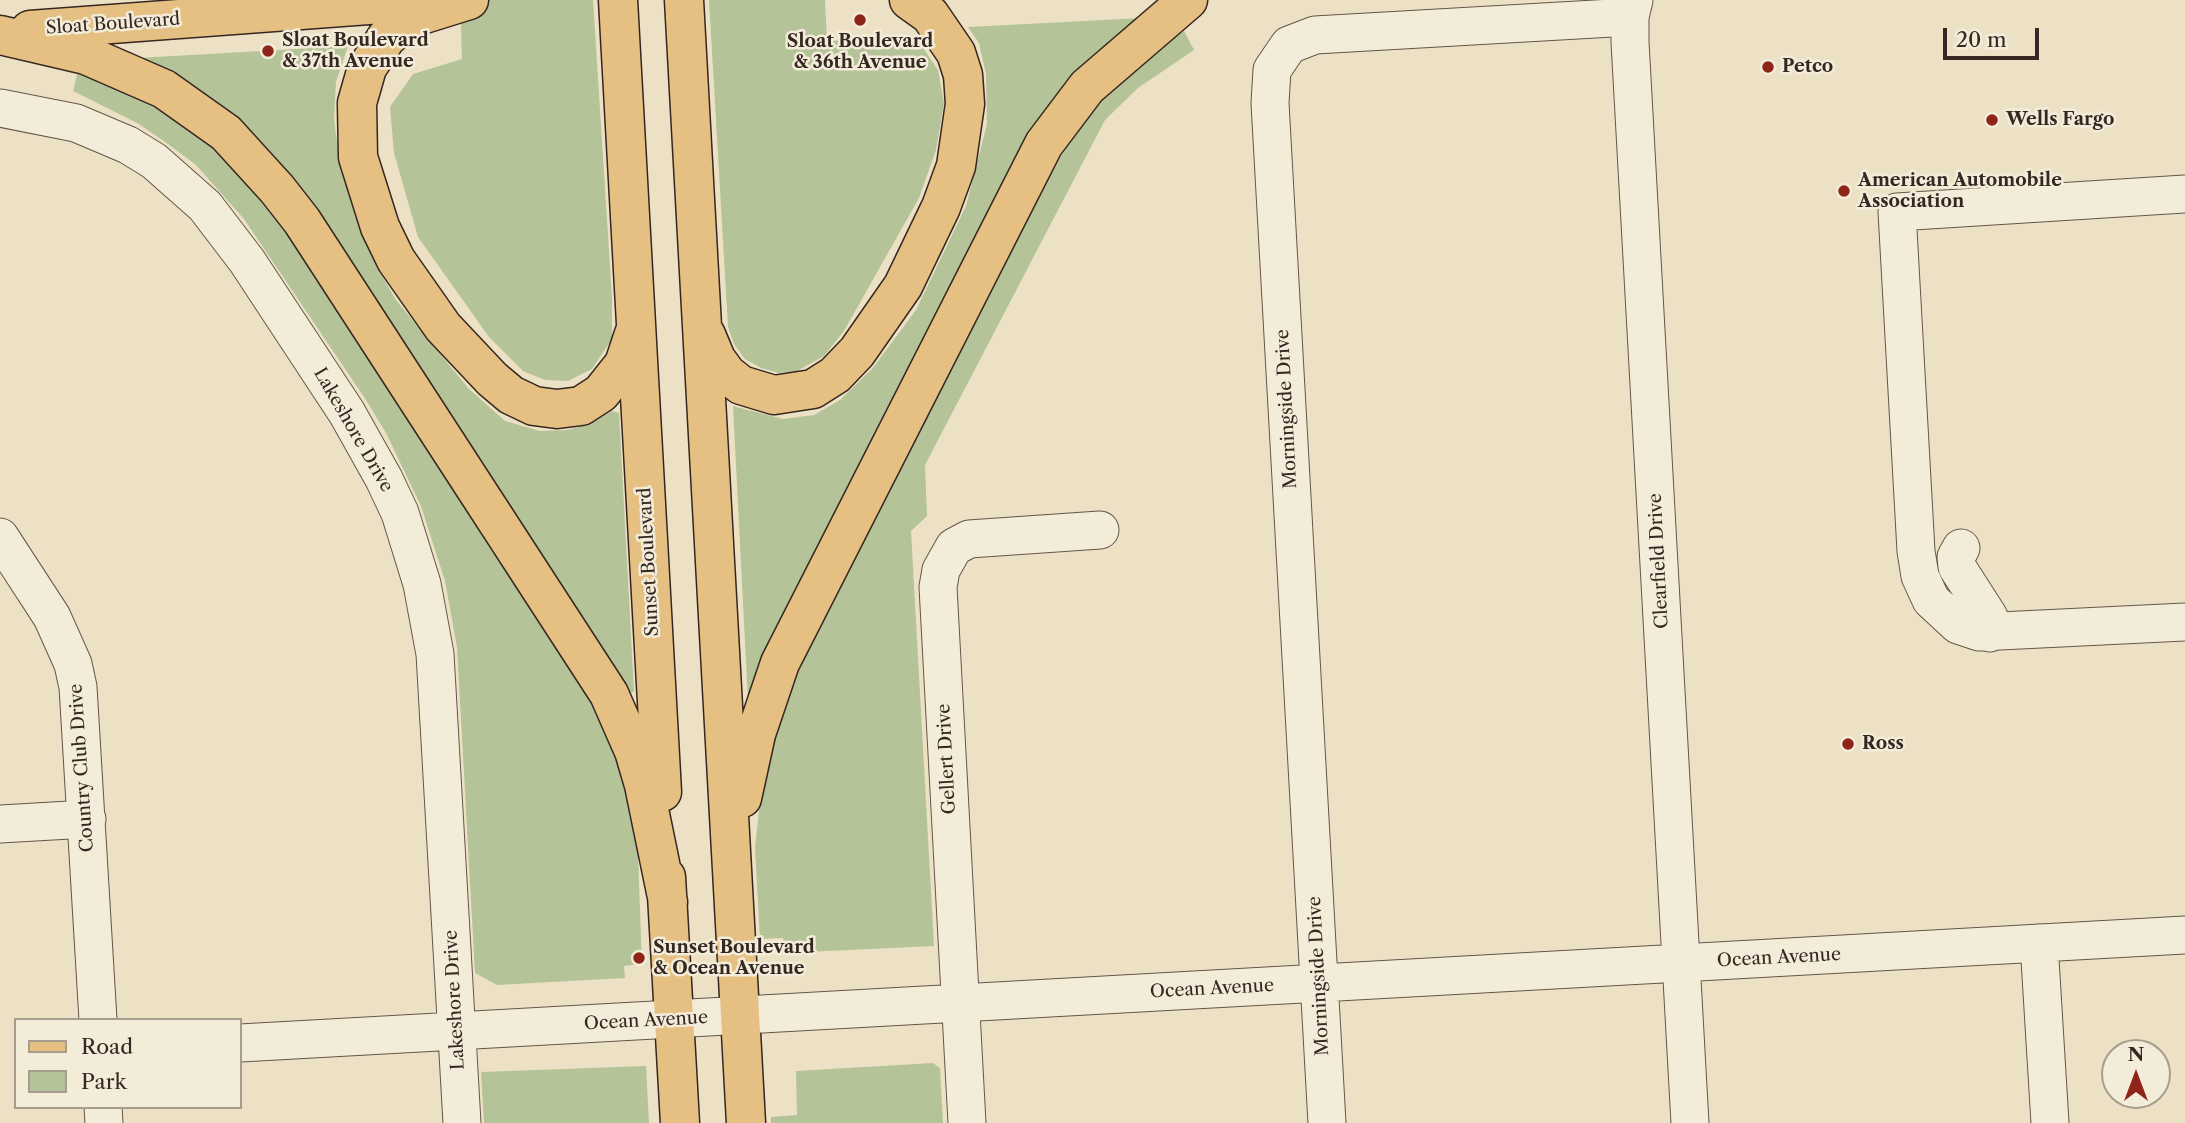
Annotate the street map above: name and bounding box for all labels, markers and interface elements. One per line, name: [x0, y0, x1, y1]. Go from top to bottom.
street label: Sloat Boulevard: [45, 9, 181, 39]
marker: Sloat Boulevard & 36th Avenue: [852, 12, 868, 28]
scale bar: [1947, 14, 2043, 58]
text: 20 m: [1956, 27, 2007, 52]
place label: Sloat Boulevard & 37th Avenue: [282, 30, 429, 72]
place label: Sloat Boulevard & 36th Avenue: [787, 31, 933, 74]
marker: Sloat Boulevard & 37th Avenue: [260, 43, 276, 59]
place label: Petco: [1782, 56, 1833, 78]
marker: Petco: [1760, 59, 1776, 75]
place label: Wells Fargo: [2006, 109, 2115, 131]
marker: Wells Fargo: [1984, 112, 2000, 128]
place label: American Automobile Association: [1858, 170, 2062, 212]
marker: American Automobile Association: [1836, 183, 1852, 199]
street label: Morningside Drive: [1272, 329, 1302, 489]
street label: Lakeshore Drive: [309, 364, 397, 496]
street label: Sunset Boulevard: [634, 487, 664, 637]
street label: Clearfield Drive: [1645, 493, 1673, 629]
street label: Country Club Drive: [65, 683, 99, 853]
street label: Gellert Drive: [933, 703, 961, 815]
place label: Ross: [1862, 733, 1904, 755]
marker: Ross: [1840, 736, 1856, 752]
street label: Morningside Drive: [1304, 896, 1334, 1056]
street label: Lakeshore Drive: [441, 929, 469, 1071]
place label: Sunset Boulevard & Ocean Avenue: [653, 937, 815, 979]
street label: Ocean Avenue: [1717, 944, 1841, 972]
marker: Sunset Boulevard & Ocean Avenue: [631, 950, 647, 966]
street label: Ocean Avenue: [1150, 975, 1274, 1003]
street label: Ocean Avenue: [584, 1007, 708, 1035]
legend: [14, 1018, 242, 1109]
text: Road: [81, 1034, 133, 1059]
north arrow: [2101, 1039, 2171, 1109]
text: N: [2128, 1043, 2144, 1066]
text: Park: [81, 1069, 127, 1094]

